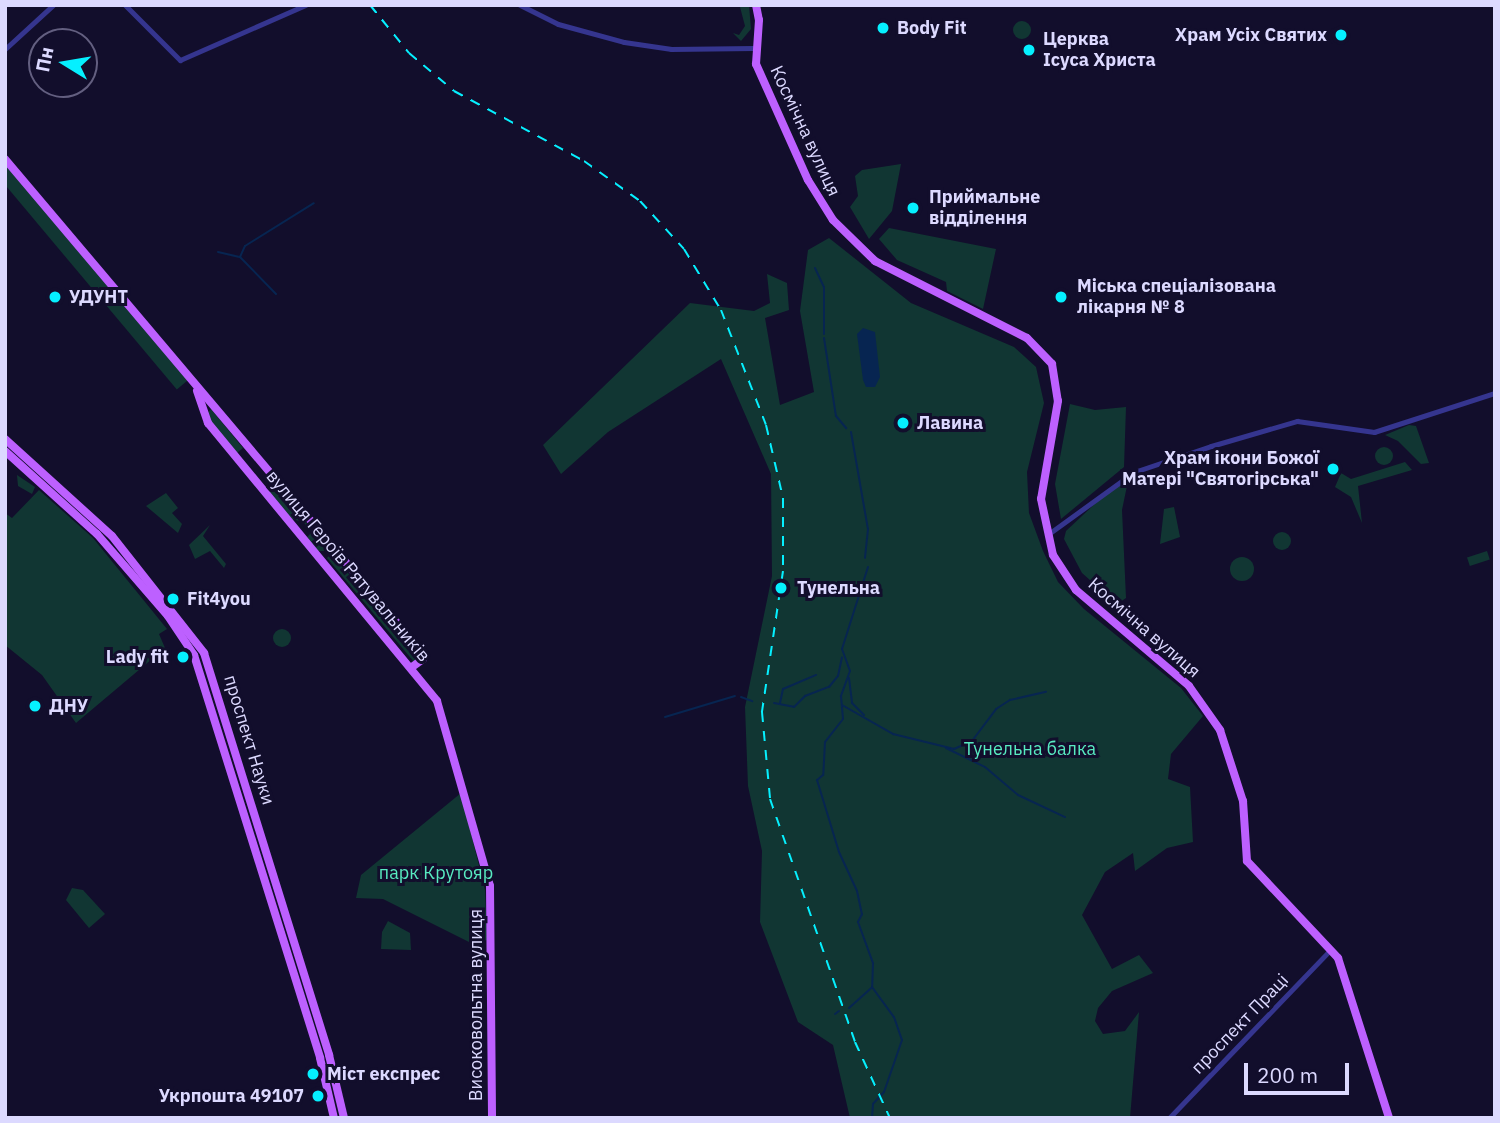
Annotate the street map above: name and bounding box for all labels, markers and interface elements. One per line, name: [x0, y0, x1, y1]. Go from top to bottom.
place label: Body Fit: [897, 17, 967, 39]
marker: Body Fit: [875, 20, 891, 36]
place label: Храм Усіх Святих: [1175, 24, 1327, 46]
marker: Храм Усіх Святих: [1333, 27, 1349, 43]
north arrow: [28, 28, 98, 98]
place label: Церква Ісуса Христа: [1043, 29, 1156, 72]
marker: Церква Ісуса Христа: [1021, 42, 1037, 58]
text: Пн: [30, 45, 59, 74]
street label: Космічна вулиця: [765, 62, 845, 200]
place label: Приймальне відділення: [929, 187, 1040, 230]
marker: Приймальне відділення: [903, 198, 923, 218]
place label: Міська спеціалізована лікарня № 8: [1077, 276, 1276, 318]
place label: УДУНТ: [69, 286, 128, 308]
marker: Міська спеціалізована лікарня № 8: [1051, 287, 1071, 307]
marker: УДУНТ: [47, 289, 63, 305]
place label: Лавина: [917, 412, 983, 434]
marker: Лавина: [895, 415, 911, 431]
place label: Храм ікони Божої Матері "Святогірська": [1122, 448, 1319, 490]
marker: Храм ікони Божої Матері "Святогірська": [1325, 461, 1341, 477]
street label: вулиця Героїв Рятувальників: [262, 466, 434, 666]
street label: Космічна вулиця: [1084, 573, 1204, 683]
place label: Тунельна: [797, 577, 880, 599]
marker: Тунельна: [771, 578, 791, 598]
place label: Fit4you: [187, 588, 251, 610]
marker: Fit4you: [165, 591, 181, 607]
place label: Lady fit: [106, 646, 169, 668]
marker: Lady fit: [175, 649, 191, 665]
street label: проспект Науки: [219, 673, 279, 807]
place label: ДНУ: [49, 695, 88, 717]
marker: ДНУ: [27, 698, 43, 714]
park label: Тунельна балка: [964, 738, 1096, 760]
park label: парк Крутояр: [379, 862, 493, 884]
street label: Високовольтна вулиця: [465, 909, 487, 1101]
street label: проспект Праці: [1187, 970, 1293, 1078]
scale bar: [1248, 1050, 1353, 1094]
text: 200 m: [1257, 1061, 1318, 1089]
place label: Міст експрес: [327, 1063, 440, 1085]
marker: Міст експрес: [305, 1066, 321, 1082]
place label: Укрпошта 49107: [159, 1085, 304, 1107]
marker: Укрпошта 49107: [310, 1088, 326, 1104]

